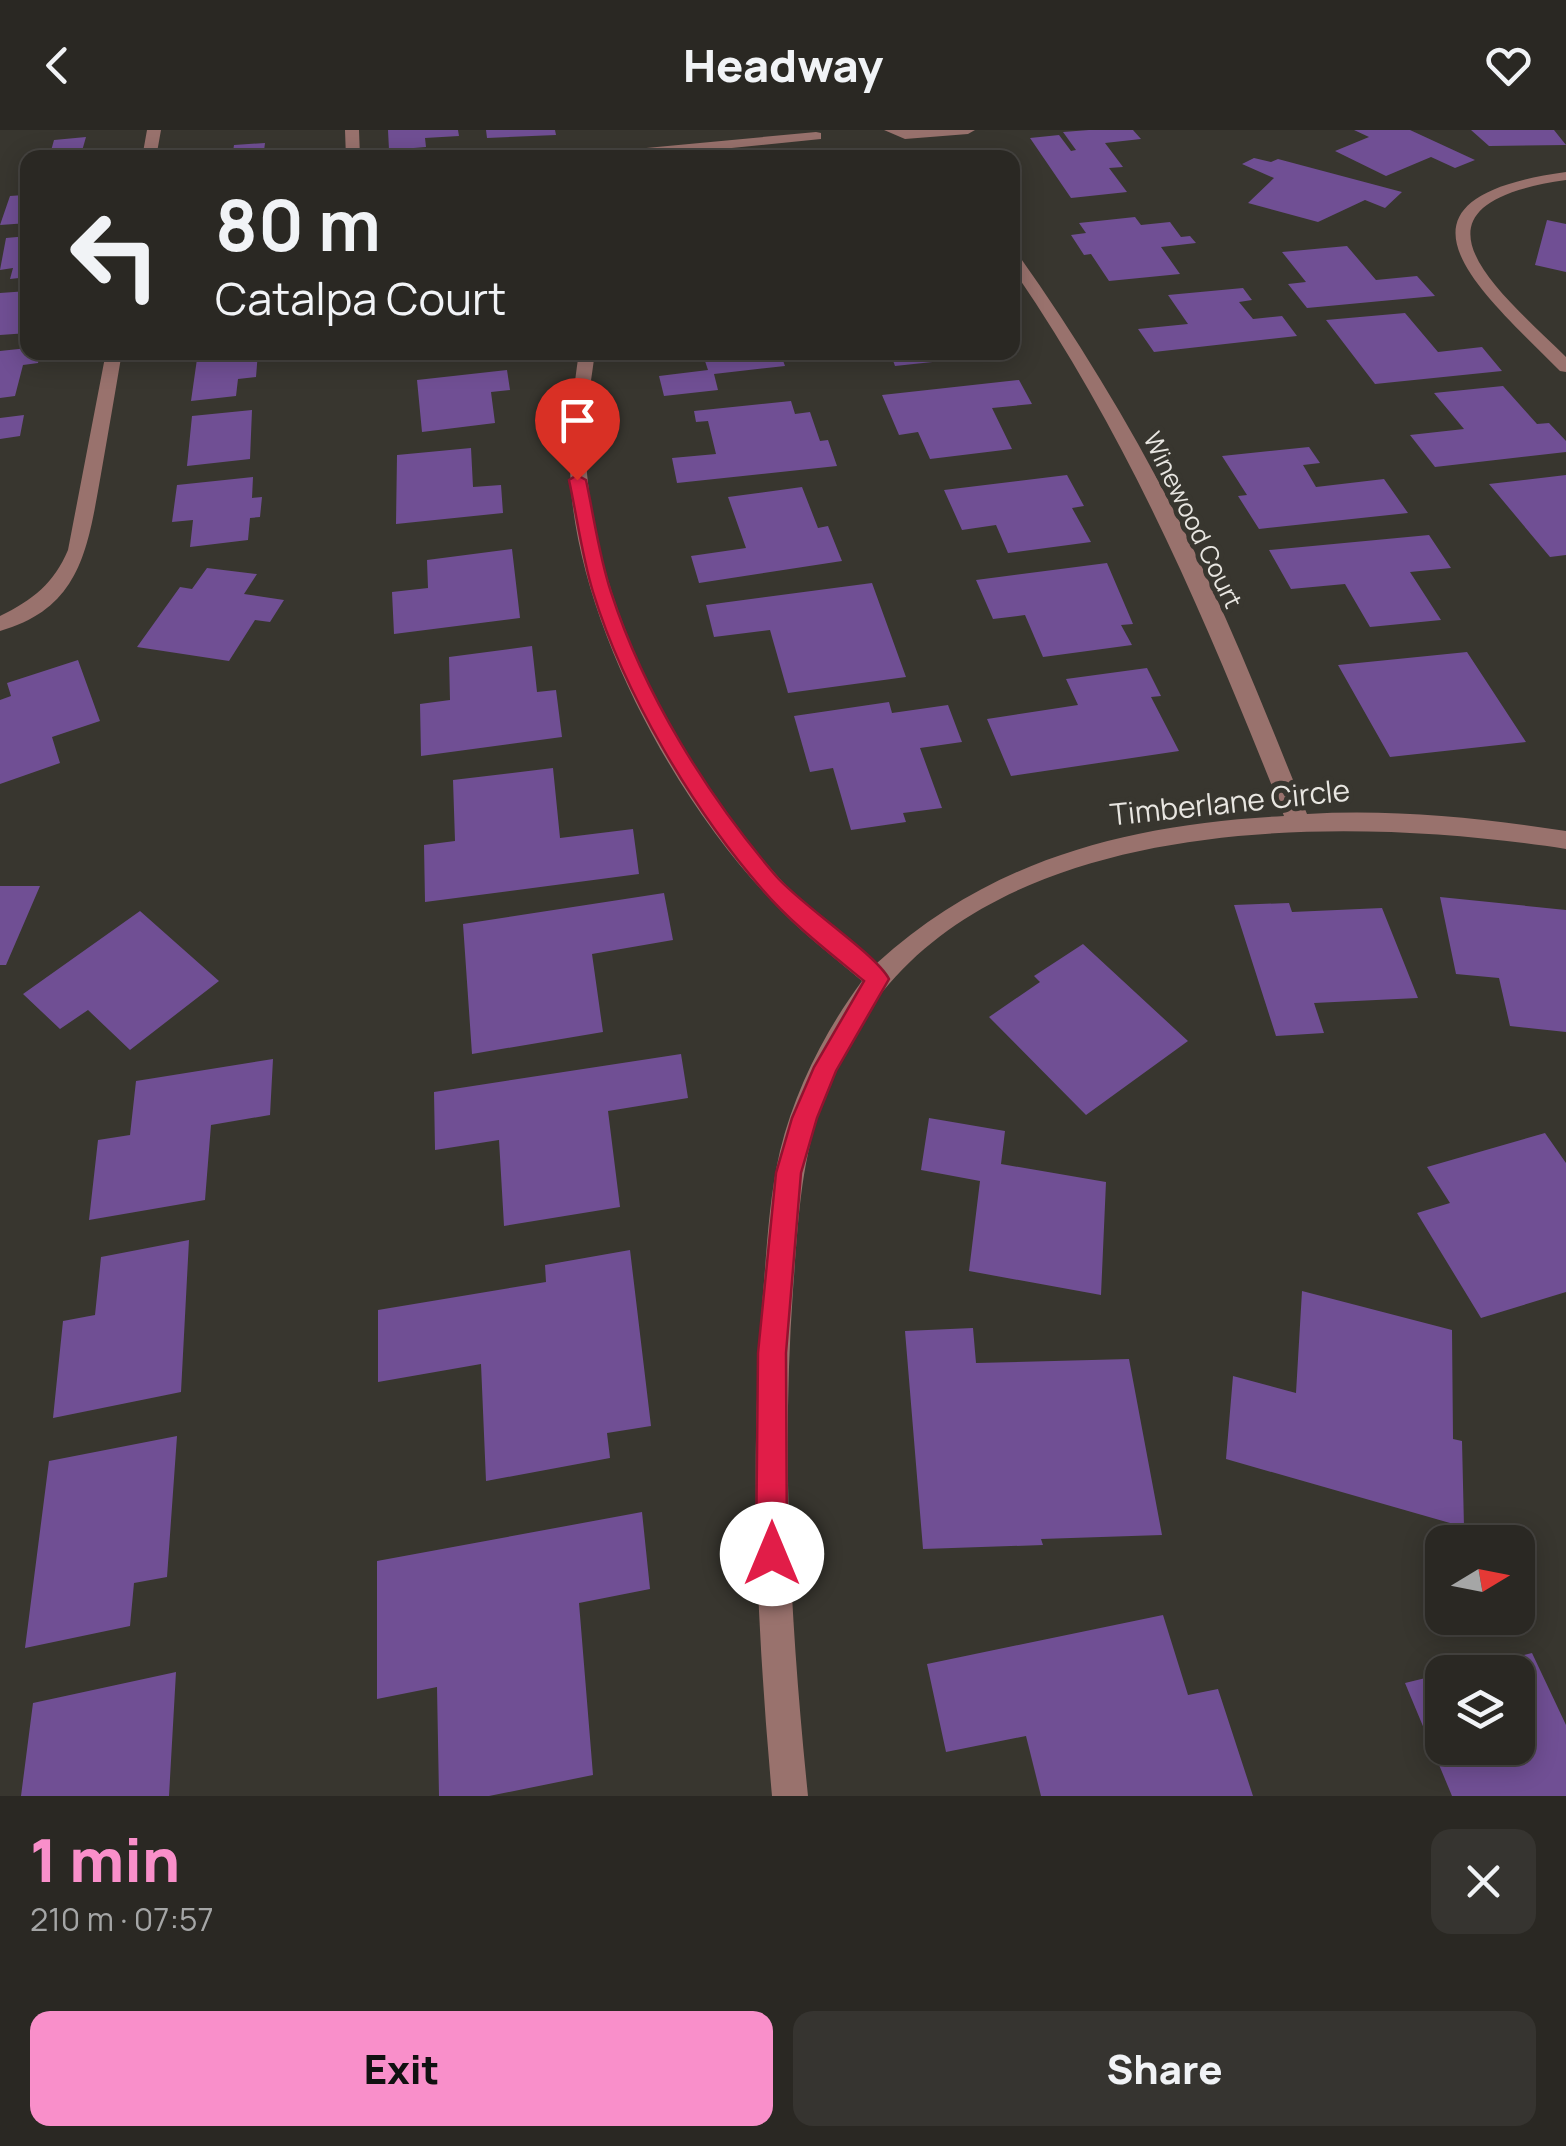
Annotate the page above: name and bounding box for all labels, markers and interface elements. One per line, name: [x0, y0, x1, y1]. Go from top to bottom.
text: Headway: [683, 34, 883, 96]
icon: back: [30, 38, 85, 93]
icon: heart: [1481, 38, 1536, 93]
text: 80 m: [215, 176, 381, 272]
icon: left: [50, 190, 180, 320]
text: Catalpa Court: [215, 267, 506, 329]
pin: [535, 378, 620, 481]
icon: arrive: [550, 393, 605, 448]
street label: Winewood Court: [1136, 426, 1251, 614]
street label: Timberlane Circle: [1108, 769, 1352, 834]
position arrow: [720, 1502, 824, 1606]
north arrow: [1425, 1525, 1535, 1635]
map controls: [1425, 1525, 1535, 1765]
button: layers: [1425, 1655, 1535, 1765]
text: 1 min: [30, 1818, 180, 1900]
button: close: [1431, 1829, 1536, 1934]
text: 210 m · 07:57: [30, 1897, 214, 1941]
button: Exit: [30, 2011, 773, 2126]
button: Share: [793, 2011, 1536, 2126]

